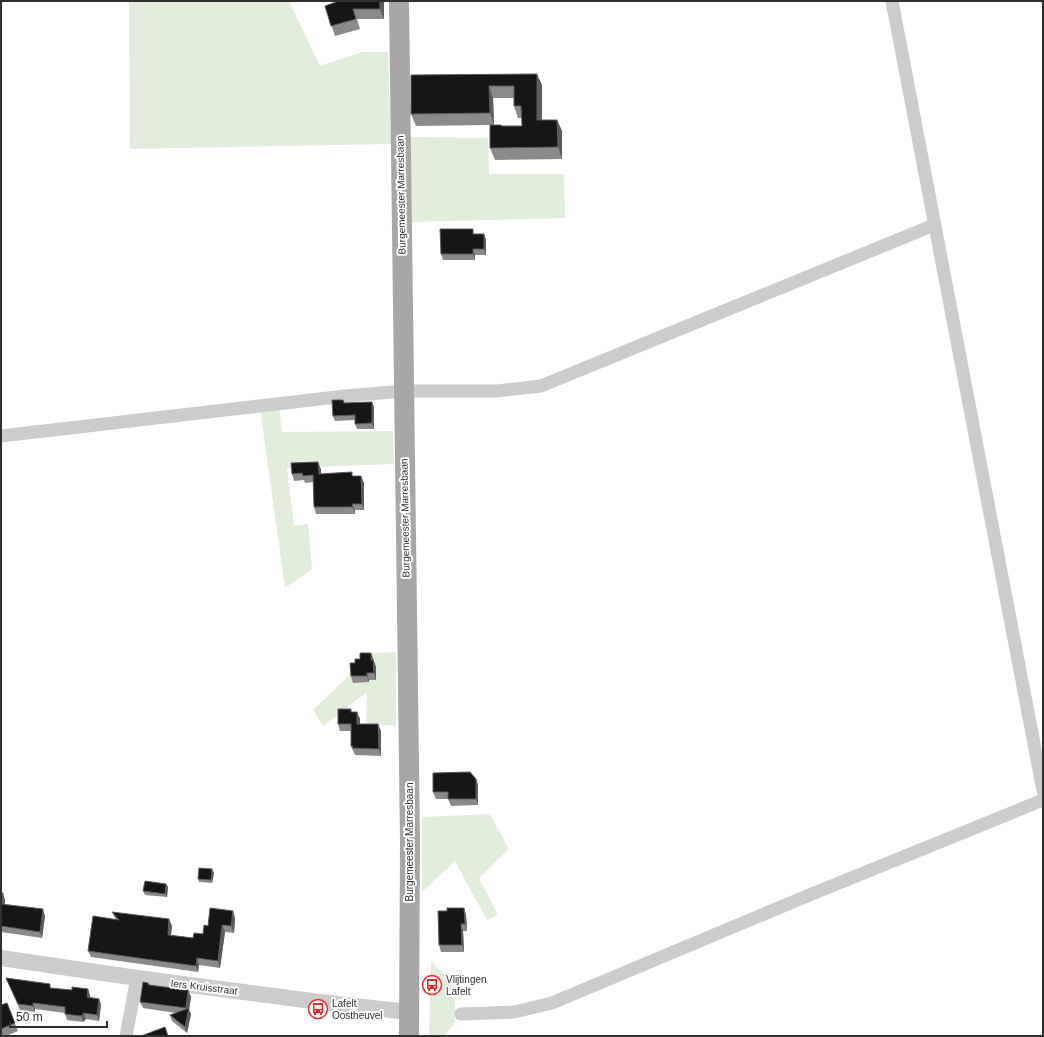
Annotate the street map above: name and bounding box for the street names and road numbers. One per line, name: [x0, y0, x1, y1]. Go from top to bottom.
street label: Burgemeester Marresbaan: [394, 135, 408, 255]
street label: Burgemeester Marresbaan: [398, 458, 412, 578]
street label: Burgemeester Marresbaan: [404, 783, 415, 901]
street label: Iers Kruisstraat: [170, 977, 238, 997]

